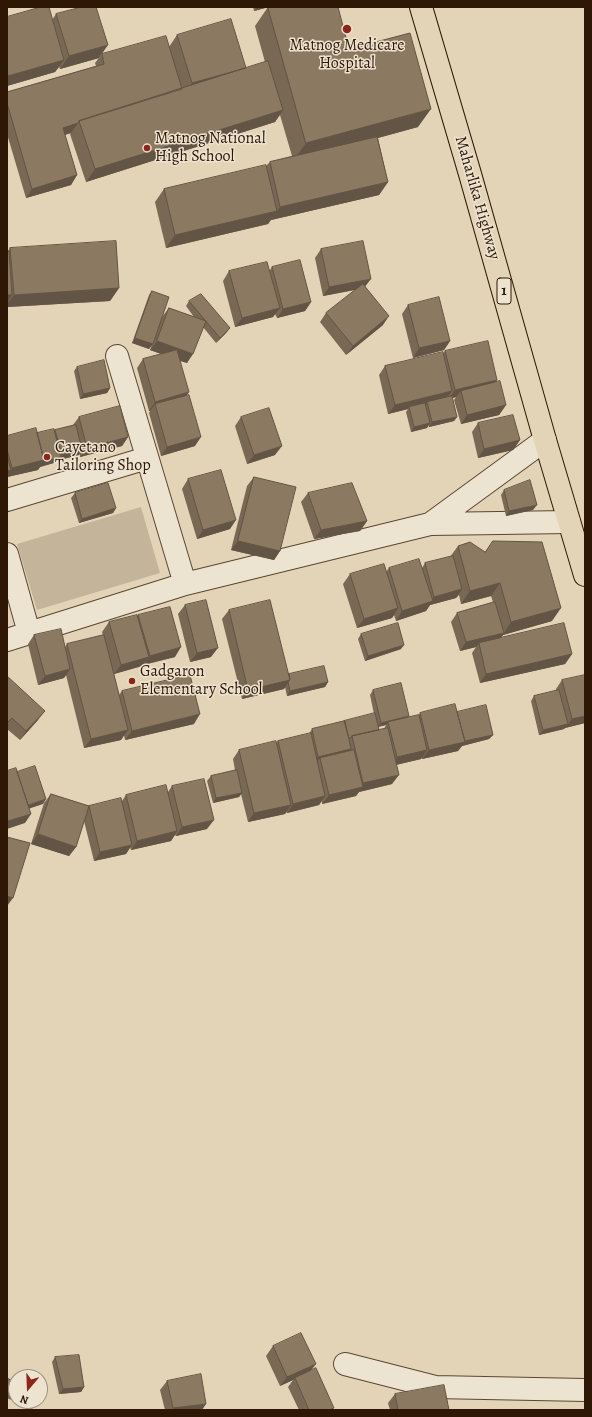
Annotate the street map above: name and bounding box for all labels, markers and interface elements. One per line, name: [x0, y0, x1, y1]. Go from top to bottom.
marker: Matnog Medicare Hospital: [341, 23, 353, 35]
place label: Matnog Medicare Hospital: [290, 36, 404, 74]
place label: Matnog National High School: [155, 129, 266, 167]
street label: Maharlika Highway: [450, 134, 504, 262]
marker: Matnog National High School: [142, 143, 152, 153]
road number: 1: [497, 278, 511, 304]
place label: Cayetano Tailoring Shop: [55, 438, 151, 476]
marker: Cayetano Tailoring Shop: [42, 452, 52, 462]
place label: Gadgaron Elementary School: [140, 662, 263, 700]
marker: Gadgaron Elementary School: [127, 676, 137, 686]
north arrow: [8, 1369, 48, 1409]
text: N: [18, 1391, 30, 1408]

